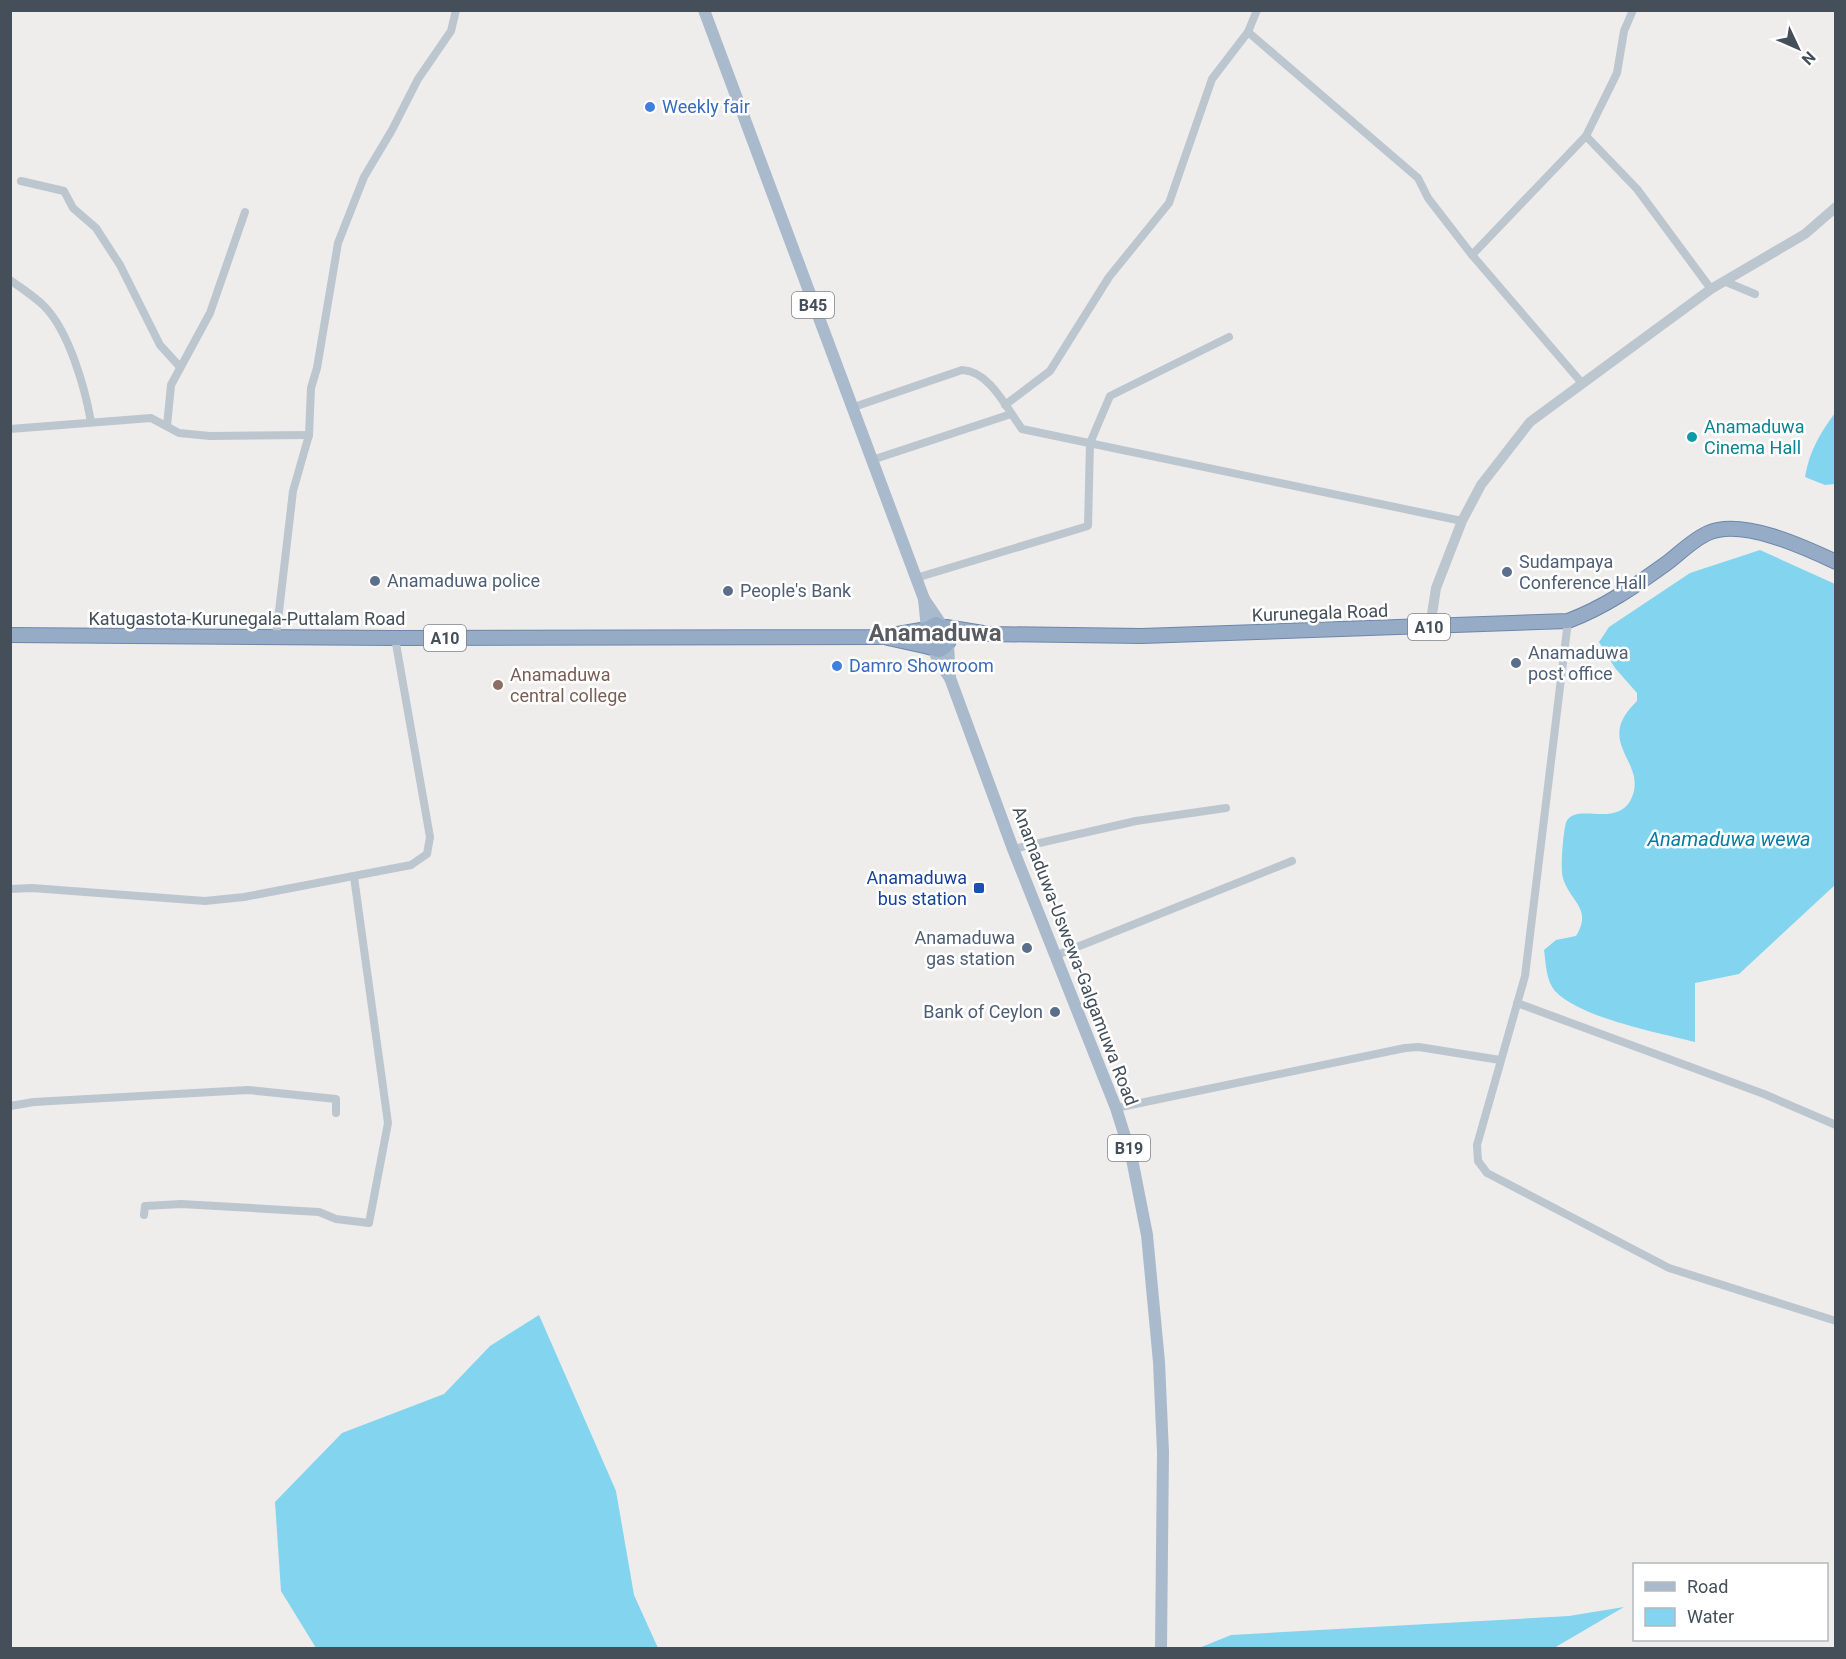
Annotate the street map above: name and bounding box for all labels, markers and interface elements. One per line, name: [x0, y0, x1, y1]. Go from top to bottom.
north arrow: [1768, 18, 1828, 78]
text: N: [1798, 47, 1819, 69]
place label: Weekly fair: [662, 96, 750, 117]
marker: Weekly fair: [643, 100, 657, 114]
road number: B45: [792, 292, 834, 318]
place label: Anamaduwa Cinema Hall: [1704, 416, 1804, 458]
marker: Anamaduwa Cinema Hall: [1685, 430, 1699, 444]
place label: Sudampaya Conference Hall: [1519, 551, 1647, 593]
marker: Sudampaya Conference Hall: [1500, 565, 1514, 579]
place label: Anamaduwa police: [387, 570, 540, 591]
marker: Anamaduwa police: [368, 574, 382, 588]
place label: People's Bank: [740, 580, 852, 601]
marker: People's Bank: [721, 584, 735, 598]
street label: Kurunegala Road: [1251, 600, 1388, 625]
street label: Katugastota-Kurunegala-Puttalam Road: [89, 608, 405, 629]
road number: A10: [1408, 614, 1450, 640]
district label: Anamaduwa: [868, 619, 1002, 647]
road number: A10: [424, 625, 466, 651]
place label: Anamaduwa post office: [1528, 642, 1628, 684]
place label: Damro Showroom: [849, 655, 994, 676]
marker: Anamaduwa post office: [1509, 656, 1523, 670]
marker: Damro Showroom: [830, 659, 844, 673]
place label: Anamaduwa central college: [510, 664, 627, 706]
marker: Anamaduwa central college: [491, 678, 505, 692]
street label: Anamaduwa-Uswewa-Galgamuwa Road: [1009, 803, 1142, 1108]
water label: Anamaduwa wewa: [1646, 827, 1811, 851]
place label: Anamaduwa bus station: [867, 867, 967, 909]
marker: Anamaduwa bus station: [972, 881, 986, 895]
place label: Anamaduwa gas station: [915, 927, 1015, 969]
marker: Anamaduwa gas station: [1020, 941, 1034, 955]
place label: Bank of Ceylon: [923, 1001, 1043, 1022]
marker: Bank of Ceylon: [1048, 1005, 1062, 1019]
road number: B19: [1108, 1135, 1150, 1161]
legend: [1633, 1563, 1828, 1641]
text: Road: [1687, 1576, 1728, 1597]
text: Water: [1687, 1606, 1734, 1627]

